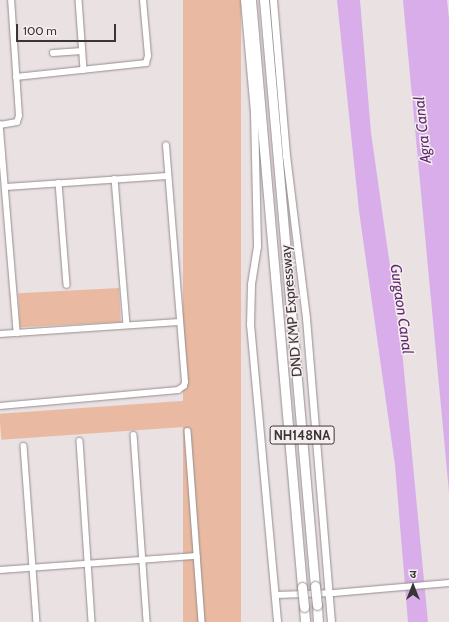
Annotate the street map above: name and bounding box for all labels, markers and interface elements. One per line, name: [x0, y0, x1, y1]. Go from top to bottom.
scale bar: [18, 16, 118, 42]
text: 100 m: [23, 23, 57, 38]
water label: Agra Canal: [411, 96, 435, 164]
street label: DND KMP Expressway: [277, 244, 305, 378]
water label: Gurgaon Canal: [386, 263, 416, 355]
road number: NH148NA: [269, 424, 335, 446]
north arrow: [393, 566, 433, 606]
text: उ: [410, 567, 416, 581]

